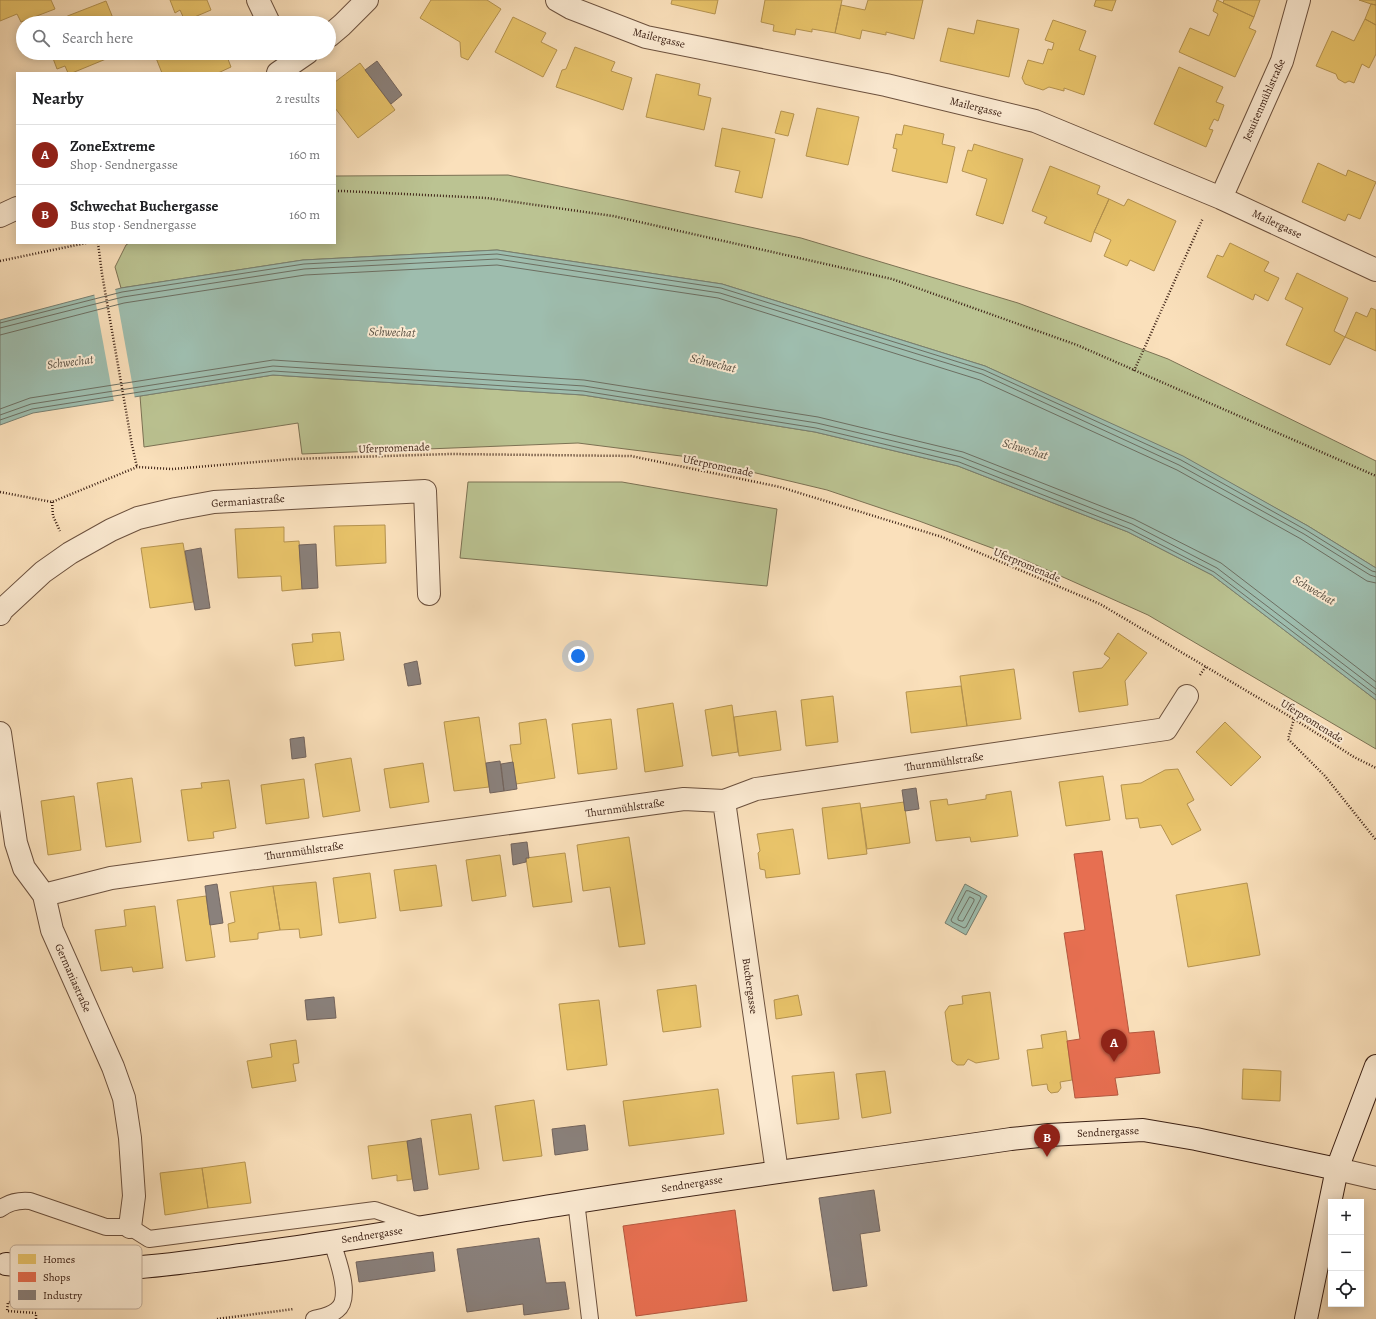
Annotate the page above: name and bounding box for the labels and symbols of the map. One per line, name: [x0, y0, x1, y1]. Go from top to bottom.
street label: Mailergasse: [631, 24, 687, 52]
street label: Jesuitenmühlstraße: [1239, 56, 1289, 143]
street label: Mailergasse: [948, 93, 1004, 121]
street label: Mailergasse: [1250, 206, 1304, 242]
water label: Schwechat: [369, 323, 416, 341]
water label: Schwechat: [689, 350, 738, 377]
water label: Schwechat: [46, 351, 95, 373]
water label: Schwechat: [1000, 435, 1050, 464]
street label: Uferpromenade: [358, 439, 430, 457]
street label: Uferpromenade: [681, 451, 755, 481]
street label: Germaniastraße: [211, 491, 285, 511]
street label: Uferpromenade: [991, 544, 1063, 586]
water label: Schwechat: [1290, 571, 1339, 609]
your location: [568, 646, 588, 666]
street label: Uferpromenade: [1278, 696, 1346, 746]
street label: Thurnmühlstraße: [904, 749, 984, 775]
street label: Thurnmühlstraße: [585, 795, 665, 821]
street label: Thurnmühlstraße: [264, 838, 344, 864]
street label: Germaniastraße: [51, 941, 95, 1015]
street label: Buchergasse: [739, 957, 761, 1015]
pin: A: [1101, 1029, 1127, 1062]
street label: Sendnergasse: [1077, 1123, 1139, 1141]
pin: B: [1034, 1124, 1060, 1157]
street label: Sendnergasse: [660, 1172, 724, 1196]
street label: Sendnergasse: [340, 1223, 404, 1247]
legend: [10, 1245, 142, 1309]
text: Homes: [43, 1252, 75, 1267]
text: Shops: [43, 1270, 70, 1285]
text: Industry: [43, 1288, 82, 1303]

